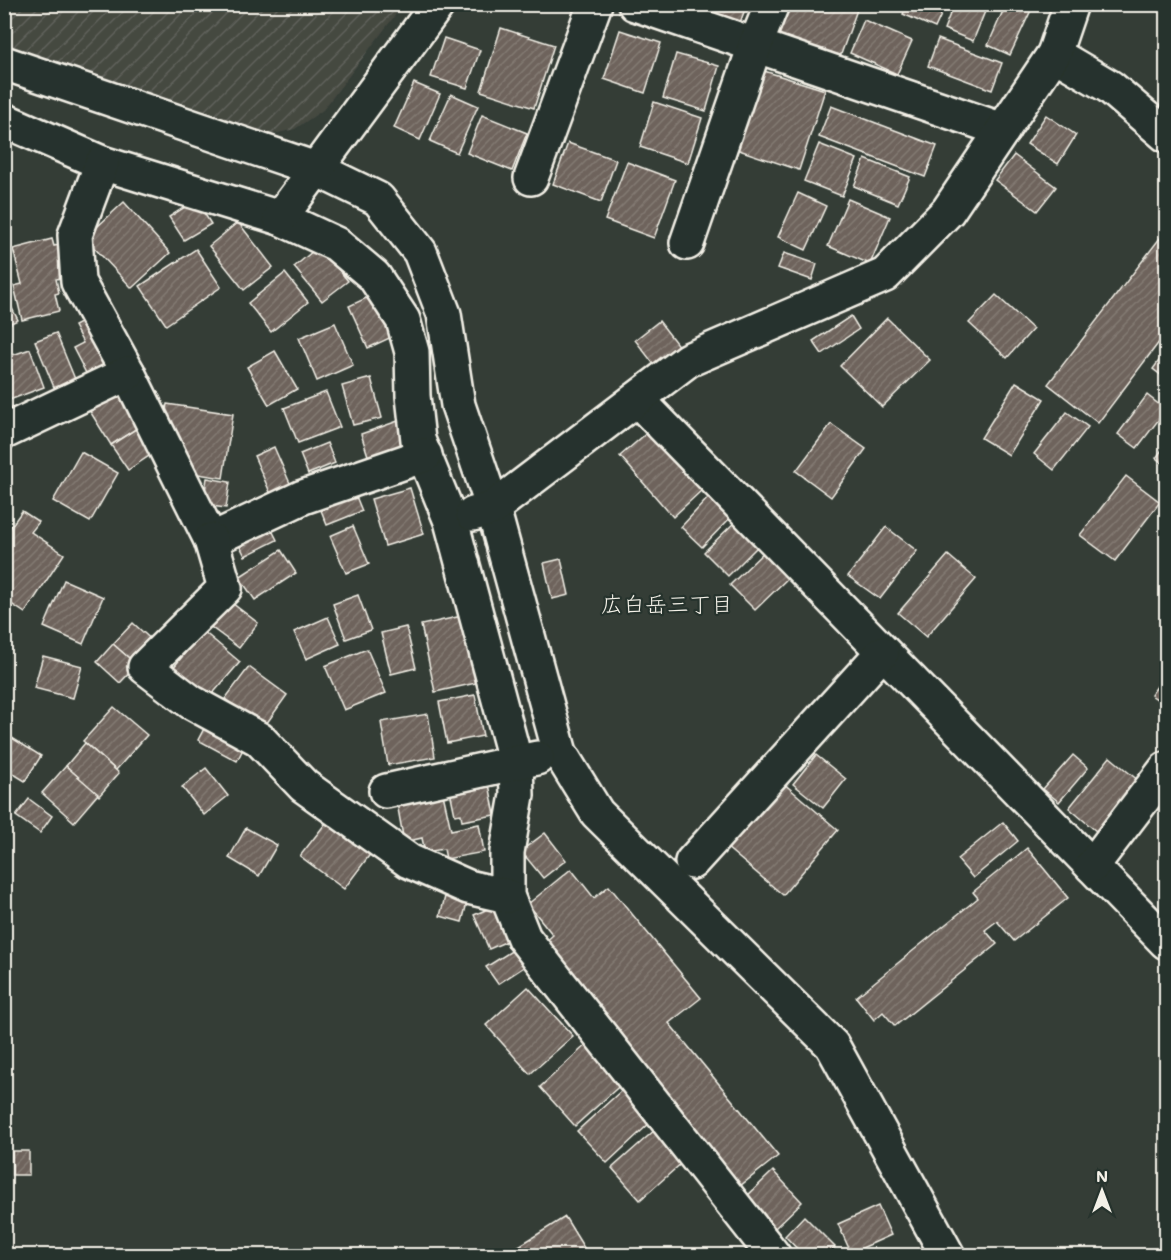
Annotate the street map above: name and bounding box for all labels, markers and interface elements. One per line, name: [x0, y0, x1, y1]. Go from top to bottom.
district label: 広白岳三丁目: [601, 589, 733, 618]
north arrow: [1072, 1161, 1132, 1221]
text: N: [1096, 1165, 1108, 1186]

